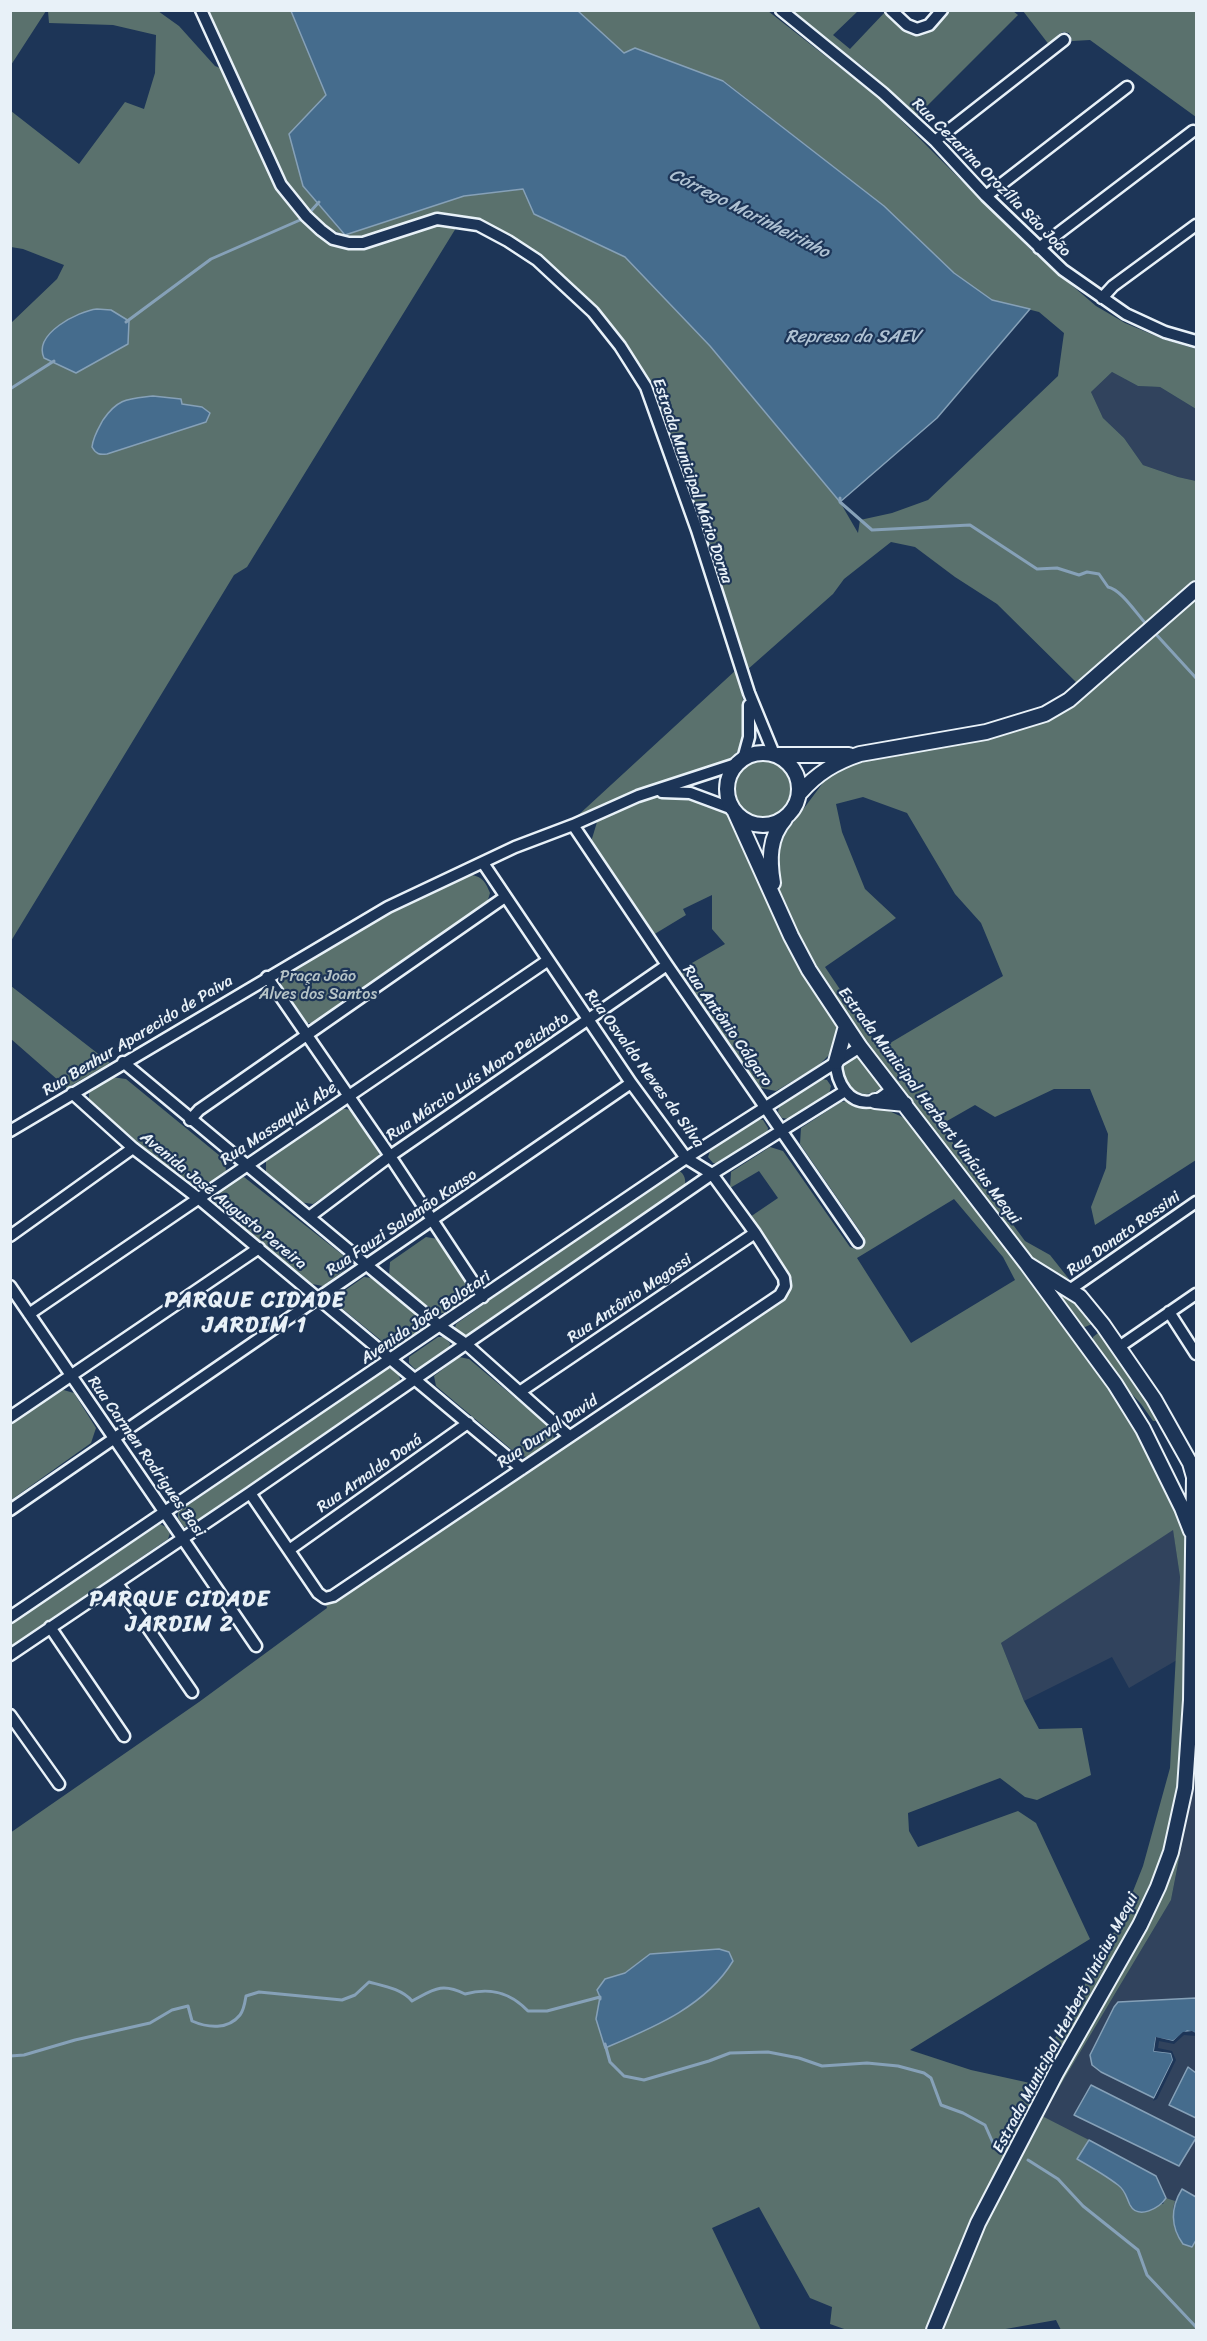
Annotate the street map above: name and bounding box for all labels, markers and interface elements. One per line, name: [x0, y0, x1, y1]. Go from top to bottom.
street label: Rua Cezarina Orozília São João: [908, 95, 1074, 261]
water label: Córrego Marinheirinho: [665, 164, 833, 264]
water label: Represa da SAEV: [786, 326, 920, 348]
street label: Estrada Municipal Mário Dorna: [648, 376, 736, 586]
street label: Rua Antônio Cálgaro: [678, 962, 776, 1090]
park label: Praça João Alves dos Santos: [259, 967, 377, 1005]
street label: Rua Benhur Aparecido de Paiva: [39, 972, 237, 1100]
street label: Estrada Municipal Herbert Vinícius Mequi: [833, 984, 1025, 1228]
street label: Rua Osvaldo Neves da Silva: [580, 986, 708, 1152]
street label: Rua Márcio Luís Moro Peichoto: [383, 1009, 573, 1145]
street label: Rua Massayuki Abe: [217, 1078, 341, 1170]
street label: Avenida José Augusto Pereira: [136, 1128, 310, 1274]
street label: Rua Fauzi Salomão Kanso: [323, 1166, 481, 1280]
street label: Rua Donato Rossini: [1064, 1188, 1184, 1280]
street label: Rua Antônio Magossi: [564, 1250, 696, 1348]
street label: Avenida João Bolotari: [357, 1267, 495, 1369]
district label: PARQUE CIDADE JARDIM 1: [165, 1288, 345, 1340]
street label: Rua Carmen Rodrigues Basi: [83, 1373, 209, 1541]
street label: Rua Durval David: [494, 1391, 602, 1473]
street label: Rua Arnaldo Doná: [314, 1431, 426, 1517]
district label: PARQUE CIDADE JARDIM 2: [90, 1587, 270, 1639]
street label: Estrada Municipal Herbert Vinícius Mequi: [989, 1890, 1143, 2156]

